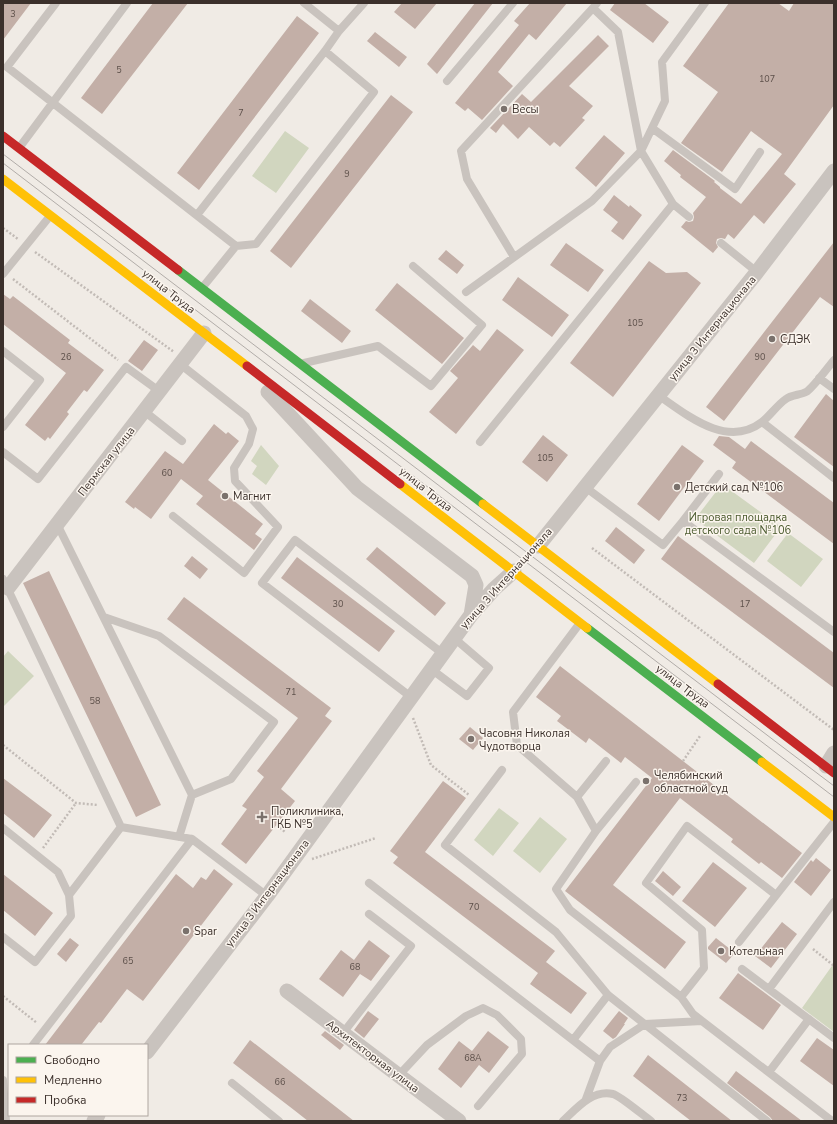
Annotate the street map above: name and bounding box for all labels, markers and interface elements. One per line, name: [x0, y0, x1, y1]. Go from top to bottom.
house number: 3: [10, 8, 16, 20]
house number: 5: [116, 64, 122, 76]
house number: 107: [759, 73, 775, 85]
place label: Весы: [512, 102, 539, 117]
marker: Весы: [499, 104, 509, 114]
house number: 7: [238, 107, 244, 119]
house number: 9: [344, 168, 350, 180]
street label: улица Труда: [139, 266, 199, 317]
street label: улица 3 Интернационала: [665, 273, 760, 384]
house number: 105: [627, 317, 643, 329]
place label: СДЭК: [780, 332, 810, 347]
marker: СДЭК: [767, 334, 777, 344]
house number: 26: [61, 351, 71, 363]
house number: 90: [755, 351, 765, 363]
street label: Пермская улица: [75, 423, 138, 499]
house number: 105: [537, 452, 553, 464]
street label: улица Труда: [396, 464, 456, 515]
house number: 60: [162, 467, 172, 479]
place label: Детский сад №106: [685, 480, 784, 495]
marker: Детский сад №106: [672, 482, 682, 492]
place label: Магнит: [233, 489, 271, 504]
marker: Магнит: [220, 491, 230, 501]
park label: Игровая площадка детского сада №106: [685, 510, 792, 538]
street label: улица 3 Интернационала: [457, 525, 556, 632]
house number: 30: [333, 598, 343, 610]
house number: 17: [740, 598, 750, 610]
street label: улица Труда: [653, 661, 713, 712]
house number: 71: [286, 686, 296, 698]
house number: 58: [90, 695, 100, 707]
place label: Часовня Николая Чудотворца: [479, 726, 570, 754]
marker: Часовня Николая Чудотворца: [466, 734, 476, 744]
place label: Челябинский областной суд: [654, 768, 728, 796]
marker: Челябинский областной суд: [641, 776, 651, 786]
place label: Поликлиника, ГКБ №5: [271, 804, 344, 832]
marker: Поликлиника, ГКБ №5: [256, 811, 268, 823]
street label: улица 3 Интернационала: [222, 836, 313, 950]
house number: 70: [469, 901, 479, 913]
place label: Spar: [194, 924, 217, 939]
marker: Spar: [181, 926, 191, 936]
place label: Котельная: [729, 944, 784, 959]
marker: Котельная: [716, 946, 726, 956]
house number: 65: [123, 955, 133, 967]
house number: 68: [350, 961, 360, 973]
street label: Архитекторная улица: [323, 1016, 422, 1096]
legend: [8, 1044, 148, 1116]
text: Свободно: [44, 1052, 100, 1068]
house number: 68А: [464, 1052, 482, 1064]
text: Медленно: [44, 1072, 102, 1088]
house number: 66: [275, 1076, 285, 1088]
text: Пробка: [44, 1092, 87, 1108]
house number: 73: [677, 1092, 687, 1104]

